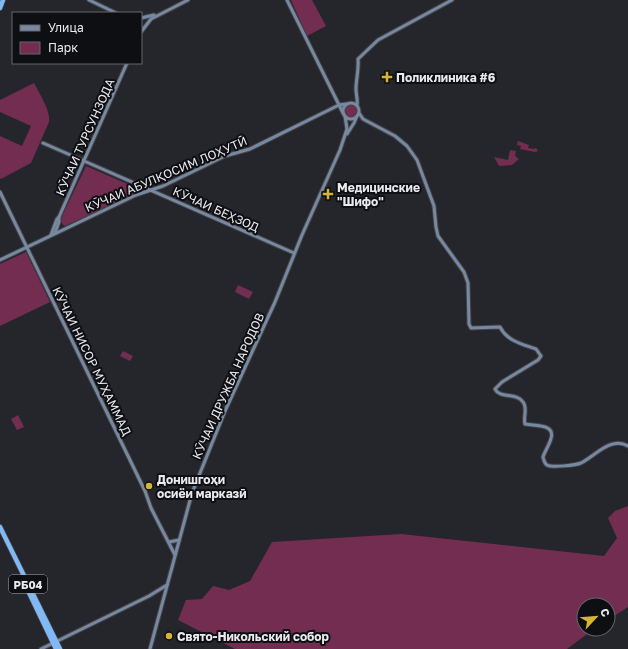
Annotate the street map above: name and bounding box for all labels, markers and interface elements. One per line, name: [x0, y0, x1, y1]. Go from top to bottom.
legend: [12, 12, 142, 64]
text: Улица: [48, 20, 84, 35]
text: Парк: [48, 40, 78, 55]
place label: Поликлиника #6: [396, 70, 496, 85]
marker: Поликлиника #6: [381, 71, 393, 83]
street label: КӮЧАИ ТУРСУНЗОДА: [52, 76, 118, 198]
street label: КӮЧАИ АБУЛҚОСИМ ЛОҲУТӢ: [83, 133, 249, 215]
place label: Медицинские "Шифо": [337, 180, 420, 209]
street label: КӮЧАИ БЕҲЗОД: [171, 183, 262, 235]
marker: Медицинские "Шифо": [322, 188, 334, 200]
street label: КӮЧАИ НИСОР МУҲАММАД: [49, 284, 135, 438]
street label: КӮЧАИ ДРУЖБА НАРОДОВ: [189, 310, 267, 462]
place label: Донишгоҳи осиёи марказӣ: [157, 472, 247, 501]
marker: Донишгоҳи осиёи марказӣ: [144, 481, 154, 491]
road number: РБ04: [9, 575, 47, 593]
north arrow: [576, 597, 616, 637]
text: С: [598, 606, 613, 619]
place label: Свято-Никольский собор: [177, 629, 330, 644]
marker: Свято-Никольский собор: [164, 631, 174, 641]

